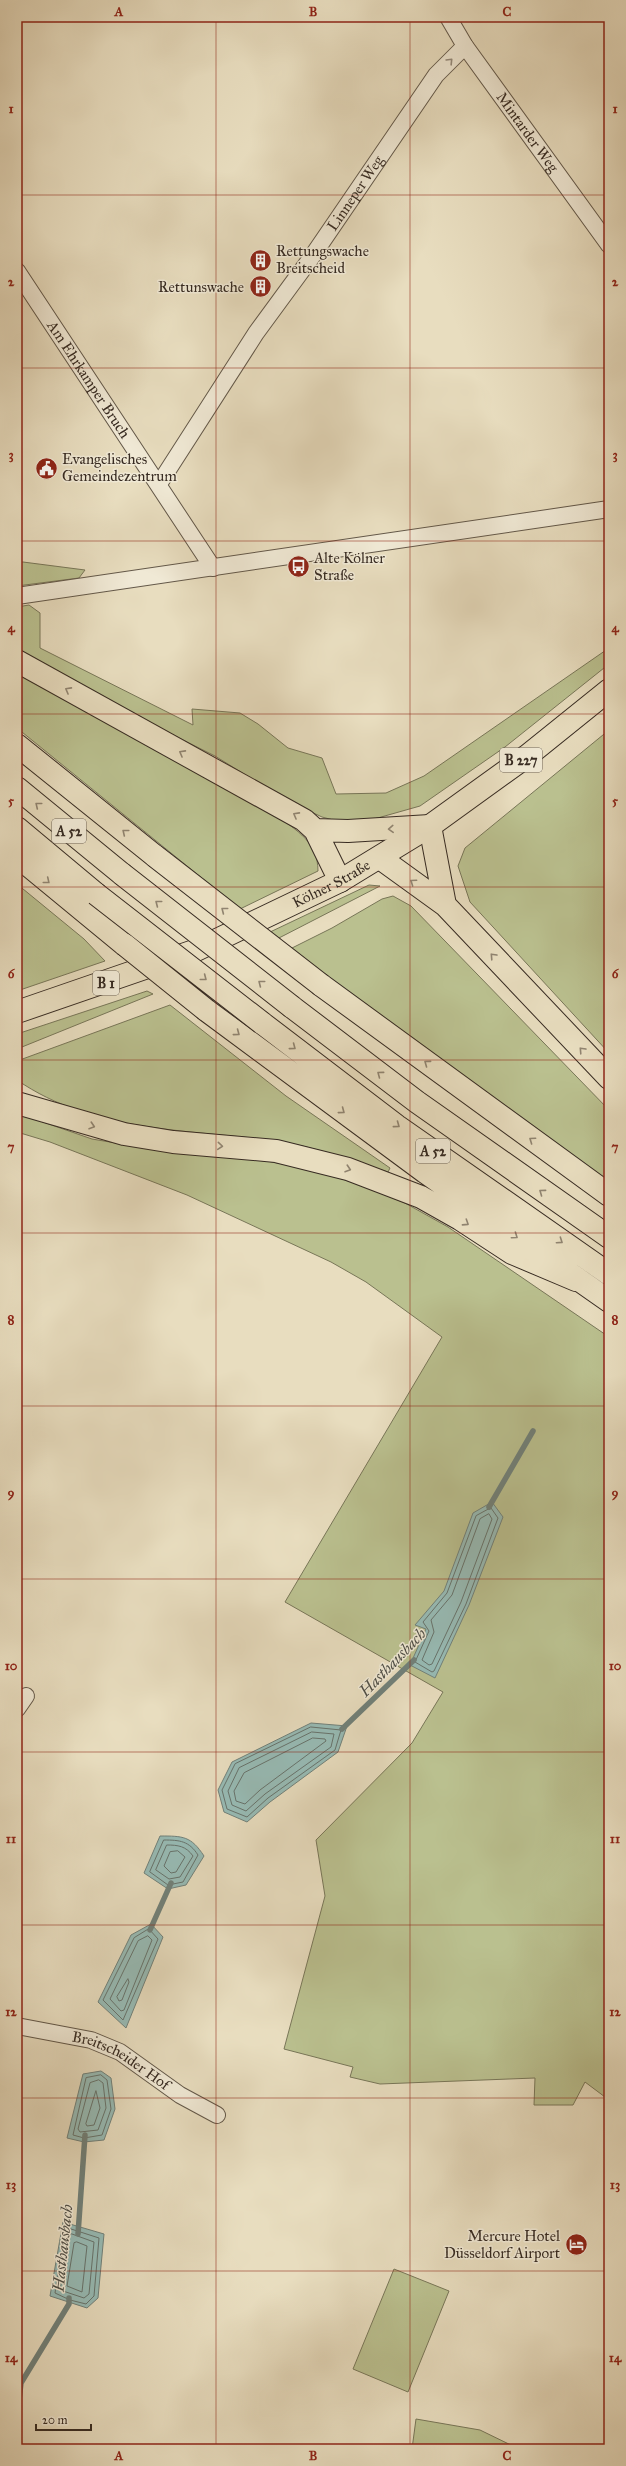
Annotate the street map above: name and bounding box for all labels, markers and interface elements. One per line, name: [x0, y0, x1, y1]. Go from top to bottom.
text: A: [114, 4, 124, 20]
text: B: [309, 4, 318, 20]
text: C: [503, 4, 512, 20]
one-way arrow: [445, 58, 453, 66]
street label: Mintarder Weg: [492, 89, 563, 177]
text: 1: [8, 101, 14, 117]
text: 1: [612, 101, 618, 117]
street label: Linneper Weg: [323, 151, 388, 234]
place label: Rettungswache Breitscheid: [276, 242, 369, 277]
building icon: Rettungswache Breitscheid: [248, 247, 274, 273]
text: 2: [8, 274, 15, 290]
building icon: Rettunswache: [247, 274, 273, 300]
text: 2: [612, 274, 619, 290]
place label: Rettunswache: [158, 278, 244, 296]
street label: Am Ehrkamper Bruch: [43, 316, 134, 442]
text: 3: [8, 447, 14, 463]
text: 3: [612, 447, 618, 463]
place label: Evangelisches Gemeindezentrum: [62, 450, 177, 485]
public building icon: Evangelisches Gemeindezentrum: [33, 455, 59, 481]
place label: Alte Kölner Straße: [313, 549, 385, 584]
bus stop icon: Alte Kölner Straße: [286, 554, 312, 580]
text: 4: [7, 620, 15, 636]
text: 4: [611, 620, 619, 636]
one-way arrow: [65, 687, 72, 694]
road number: B 227: [500, 748, 542, 772]
one-way arrow: [179, 750, 186, 757]
text: 5: [8, 793, 15, 809]
text: 5: [612, 793, 619, 809]
one-way arrow: [35, 803, 42, 810]
one-way arrow: [293, 813, 300, 820]
road number: A 52: [52, 819, 86, 843]
one-way arrow: [388, 824, 394, 833]
one-way arrow: [123, 829, 130, 836]
street label: Kölner Straße: [289, 856, 373, 912]
one-way arrow: [43, 876, 50, 883]
one-way arrow: [411, 880, 418, 887]
one-way arrow: [156, 900, 163, 907]
one-way arrow: [222, 907, 229, 914]
one-way arrow: [490, 953, 498, 961]
text: 6: [8, 966, 16, 982]
text: 6: [612, 966, 620, 982]
road number: B 1: [93, 971, 119, 995]
one-way arrow: [200, 974, 207, 981]
one-way arrow: [258, 980, 265, 987]
one-way arrow: [233, 1028, 240, 1035]
one-way arrow: [289, 1042, 296, 1049]
one-way arrow: [579, 1047, 587, 1055]
one-way arrow: [424, 1061, 431, 1068]
one-way arrow: [378, 1072, 385, 1079]
one-way arrow: [337, 1106, 344, 1113]
one-way arrow: [89, 1121, 96, 1130]
one-way arrow: [393, 1121, 400, 1128]
one-way arrow: [529, 1138, 536, 1145]
text: 7: [8, 1139, 15, 1155]
road number: A 52: [416, 1139, 450, 1163]
text: 7: [612, 1139, 619, 1155]
one-way arrow: [217, 1141, 223, 1150]
one-way arrow: [344, 1164, 351, 1173]
one-way arrow: [539, 1189, 546, 1197]
one-way arrow: [462, 1218, 469, 1226]
one-way arrow: [511, 1231, 518, 1239]
one-way arrow: [556, 1236, 563, 1244]
text: 8: [8, 1312, 15, 1328]
text: 8: [612, 1312, 619, 1328]
text: 9: [8, 1485, 15, 1501]
text: 9: [612, 1485, 619, 1501]
water label: Hasthausbach: [354, 1624, 430, 1701]
text: 10: [5, 1658, 18, 1674]
text: 10: [609, 1658, 622, 1674]
text: 11: [6, 1831, 16, 1847]
text: 11: [610, 1831, 620, 1847]
text: 12: [5, 2004, 17, 2020]
text: 12: [609, 2004, 621, 2020]
street label: Breitscheider Hof: [71, 2028, 176, 2095]
text: 13: [6, 2177, 16, 2193]
text: 13: [610, 2177, 620, 2193]
water label: Hasthausbach: [48, 2203, 77, 2294]
place label: Mercure Hotel Düsseldorf Airport: [444, 2227, 561, 2262]
hotel icon: Mercure Hotel Düsseldorf Airport: [563, 2232, 589, 2258]
text: 14: [5, 2350, 18, 2366]
text: 14: [609, 2350, 622, 2366]
scale bar: [36, 2406, 91, 2432]
text: 20 m: [42, 2413, 68, 2427]
text: A: [114, 2448, 124, 2464]
text: B: [309, 2448, 318, 2464]
text: C: [503, 2448, 512, 2464]

